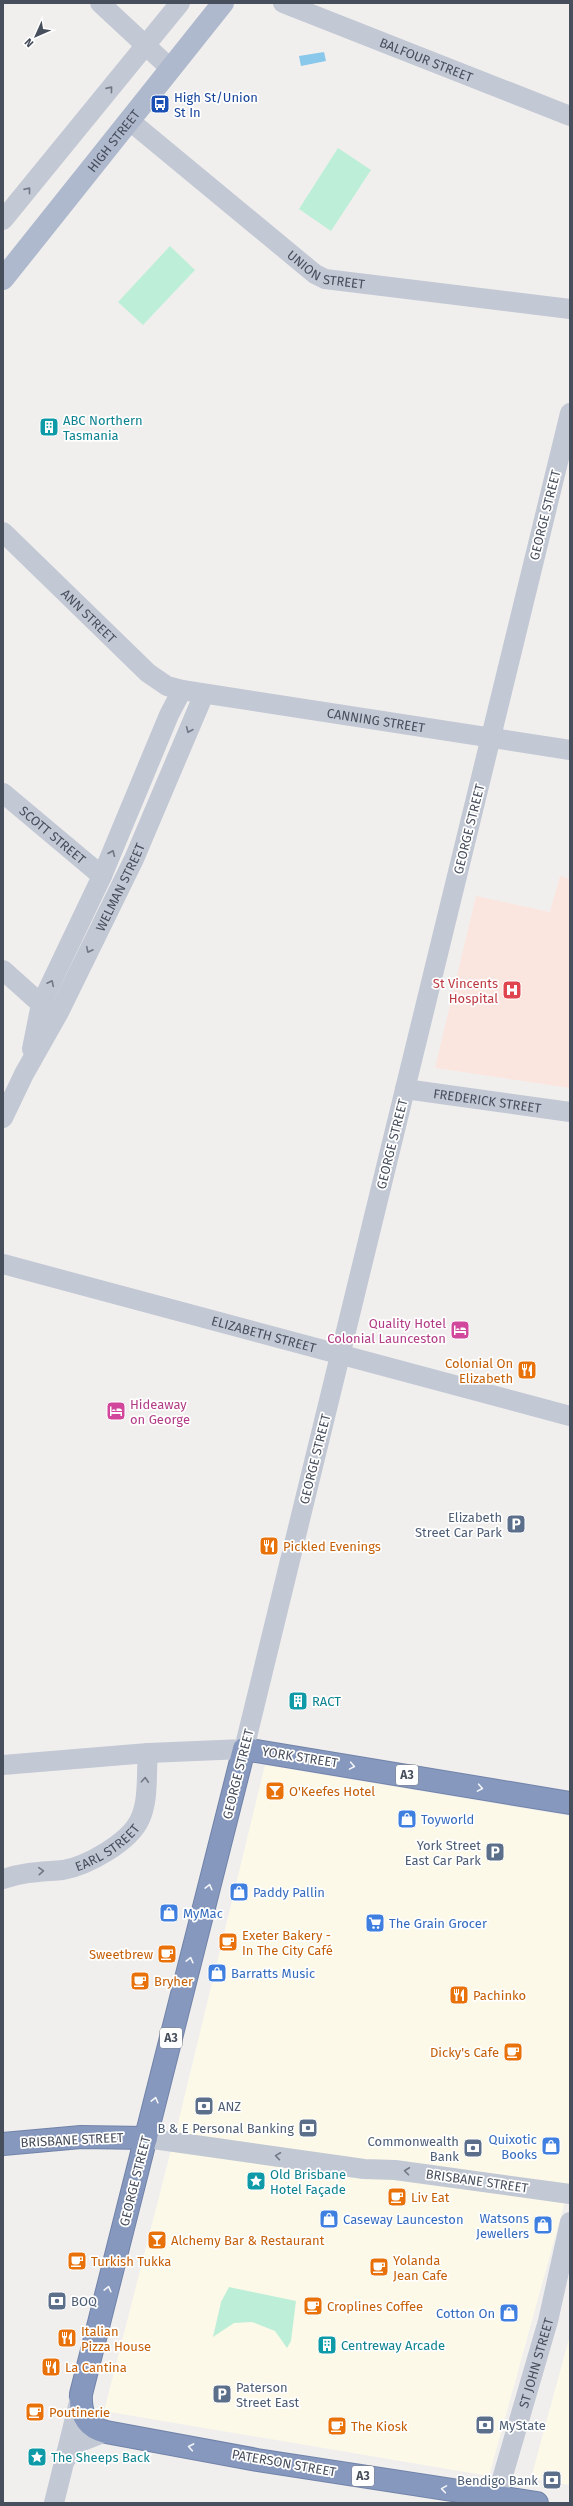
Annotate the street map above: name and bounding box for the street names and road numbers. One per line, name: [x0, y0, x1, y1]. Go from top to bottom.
street label: BALFOUR STREET: [377, 34, 475, 85]
street label: HIGH STREET: [84, 106, 143, 175]
street label: UNION STREET: [284, 247, 366, 291]
street label: GEORGE STREET: [527, 468, 564, 562]
street label: ANN STREET: [58, 586, 120, 646]
street label: CANNING STREET: [326, 705, 426, 735]
street label: GEORGE STREET: [451, 782, 488, 876]
street label: SCOTT STREET: [17, 803, 89, 867]
street label: WELMAN STREET: [92, 840, 148, 934]
street label: FREDERICK STREET: [432, 1086, 542, 1115]
street label: GEORGE STREET: [374, 1097, 411, 1191]
street label: ELIZABETH STREET: [210, 1313, 318, 1355]
street label: GEORGE STREET: [297, 1412, 334, 1506]
street label: GEORGE STREET: [220, 1727, 257, 1821]
street label: YORK STREET: [261, 1744, 339, 1770]
road number: A3: [396, 1765, 418, 1785]
street label: EARL STREET: [73, 1821, 142, 1874]
road number: A3: [160, 2028, 182, 2048]
street label: BRISBANE STREET: [20, 2130, 124, 2150]
street label: GEORGE STREET: [117, 2134, 154, 2228]
street label: BRISBANE STREET: [425, 2166, 529, 2196]
street label: ST JOHN STREET: [516, 2316, 556, 2410]
street label: PATERSON STREET: [231, 2446, 337, 2480]
road number: A3: [352, 2466, 374, 2486]

